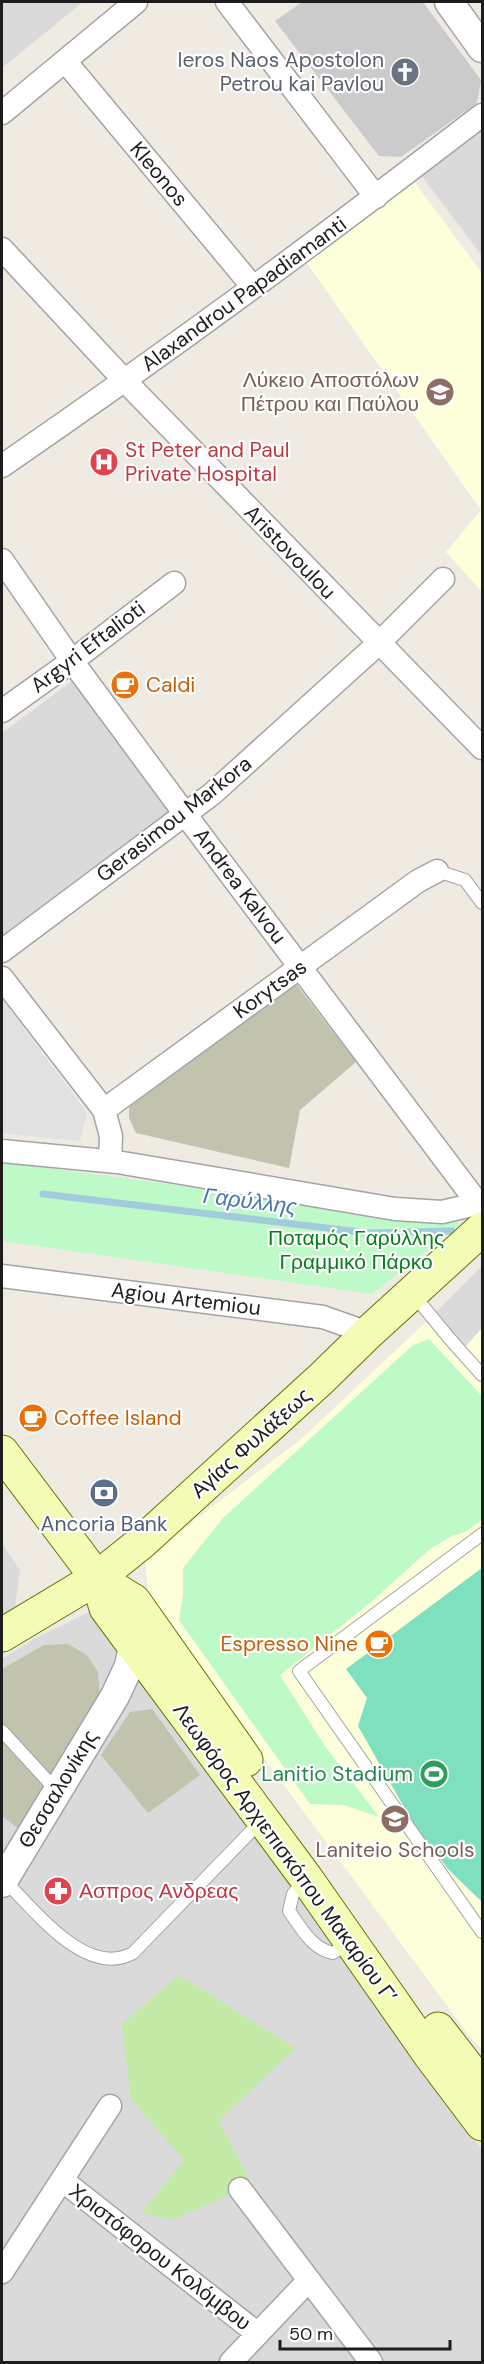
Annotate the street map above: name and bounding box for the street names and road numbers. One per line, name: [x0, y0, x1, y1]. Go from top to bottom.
street label: Kleonos: [124, 136, 194, 212]
street label: Alaxandrou Papadiamanti: [136, 210, 352, 378]
street label: Aristovoulou: [238, 499, 342, 605]
street label: Argyri Eftalioti: [25, 595, 151, 699]
street label: Gerasimou Markora: [91, 750, 257, 888]
street label: Andrea Kalvou: [187, 822, 293, 950]
street label: Korytsas: [228, 953, 312, 1025]
street label: Agiou Artemiou: [110, 1276, 262, 1322]
street label: Αγίας Φυλάξεως: [185, 1382, 317, 1504]
street label: Λεωφόρος Αρχιεπισκόπου Μακαρίου Γ’: [167, 1697, 403, 2009]
street label: Θεσσαλονίκης: [12, 1725, 104, 1853]
street label: Χριστόφορου Κολόμβου: [63, 2177, 257, 2337]

